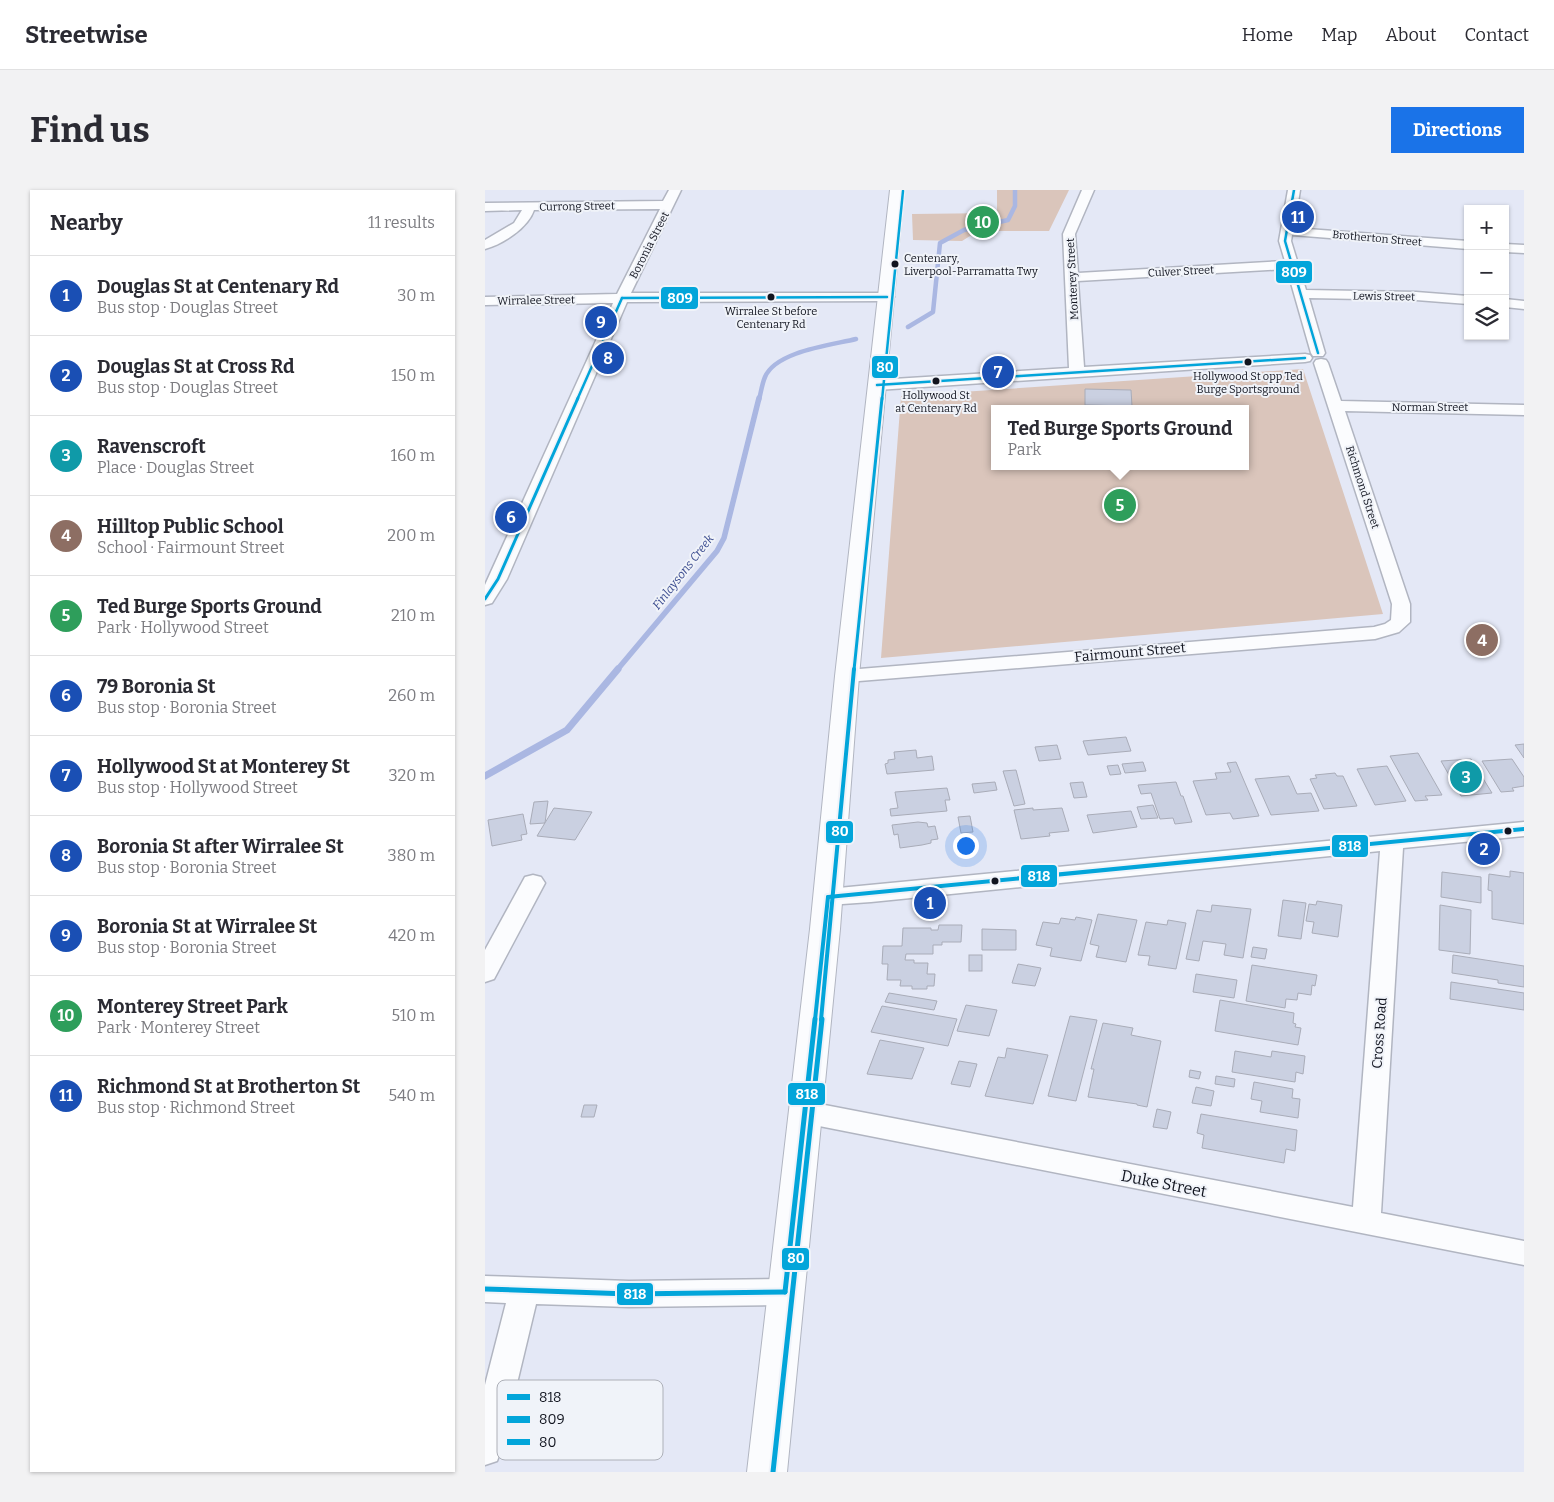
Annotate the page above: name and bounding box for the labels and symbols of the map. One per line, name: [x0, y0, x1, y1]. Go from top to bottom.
pin: 11: [1282, 198, 1314, 236]
street label: Currong Street: [539, 199, 615, 214]
pin: 10: [967, 203, 999, 241]
street label: Boronia Street: [627, 209, 672, 281]
street label: Brotherton Street: [1332, 228, 1422, 249]
street label: Monterey Street: [1064, 238, 1081, 320]
place label: Centenary, Liverpool-Parramatta Twy: [904, 252, 1038, 278]
marker: Centenary, Liverpool-Parramatta Twy: [890, 259, 900, 269]
line badge: 809: [1275, 260, 1313, 284]
street label: Culver Street: [1148, 263, 1214, 280]
text: 809: [1281, 264, 1307, 281]
line badge: 809: [660, 286, 699, 310]
street label: Lewis Street: [1353, 289, 1415, 304]
text: 809: [667, 290, 693, 307]
marker: Wirralee St before Centenary Rd: [766, 292, 776, 302]
street label: Wirralee Street: [497, 293, 575, 308]
pin: 9: [585, 303, 617, 341]
place label: Wirralee St before Centenary Rd: [725, 305, 817, 331]
pin: 8: [592, 339, 624, 377]
pin: 7: [982, 353, 1014, 391]
line badge: 80: [871, 355, 899, 379]
marker: Hollywood St opp Ted Burge Sportsground: [1243, 357, 1253, 367]
text: 80: [876, 359, 894, 376]
place label: Hollywood St opp Ted Burge Sportsground: [1193, 370, 1303, 396]
marker: Hollywood St at Centenary Rd: [931, 376, 941, 386]
place label: Hollywood St at Centenary Rd: [895, 389, 977, 415]
street label: Norman Street: [1392, 401, 1468, 414]
street label: Richmond Street: [1343, 444, 1382, 530]
pin: 5: [1104, 486, 1136, 524]
pin: 6: [495, 498, 527, 536]
water label: Finlaysons Creek: [649, 531, 717, 612]
pin: 4: [1466, 621, 1498, 659]
street label: Fairmount Street: [1074, 639, 1186, 666]
pin: 3: [1450, 758, 1482, 796]
line badge: 80: [825, 820, 854, 844]
text: 80: [831, 823, 849, 840]
unlabelled marker: [1503, 826, 1513, 836]
pin: 2: [1468, 830, 1500, 868]
your location: [953, 833, 979, 859]
line badge: 818: [1331, 834, 1369, 858]
text: 818: [1339, 838, 1361, 855]
line badge: 818: [1020, 864, 1058, 888]
text: 818: [1028, 868, 1050, 885]
unlabelled marker: [990, 876, 1000, 886]
pin: 1: [914, 884, 946, 922]
street label: Cross Road: [1369, 997, 1390, 1069]
line badge: 818: [787, 1082, 826, 1106]
text: 818: [796, 1086, 818, 1103]
street label: Duke Street: [1119, 1166, 1209, 1201]
line badge: 80: [781, 1247, 810, 1271]
text: 80: [787, 1250, 805, 1267]
line badge: 818: [616, 1282, 654, 1306]
text: 818: [624, 1286, 646, 1303]
legend: [497, 1380, 663, 1460]
text: 818: [539, 1389, 562, 1406]
text: 809: [539, 1411, 565, 1428]
text: 80: [539, 1434, 556, 1451]

